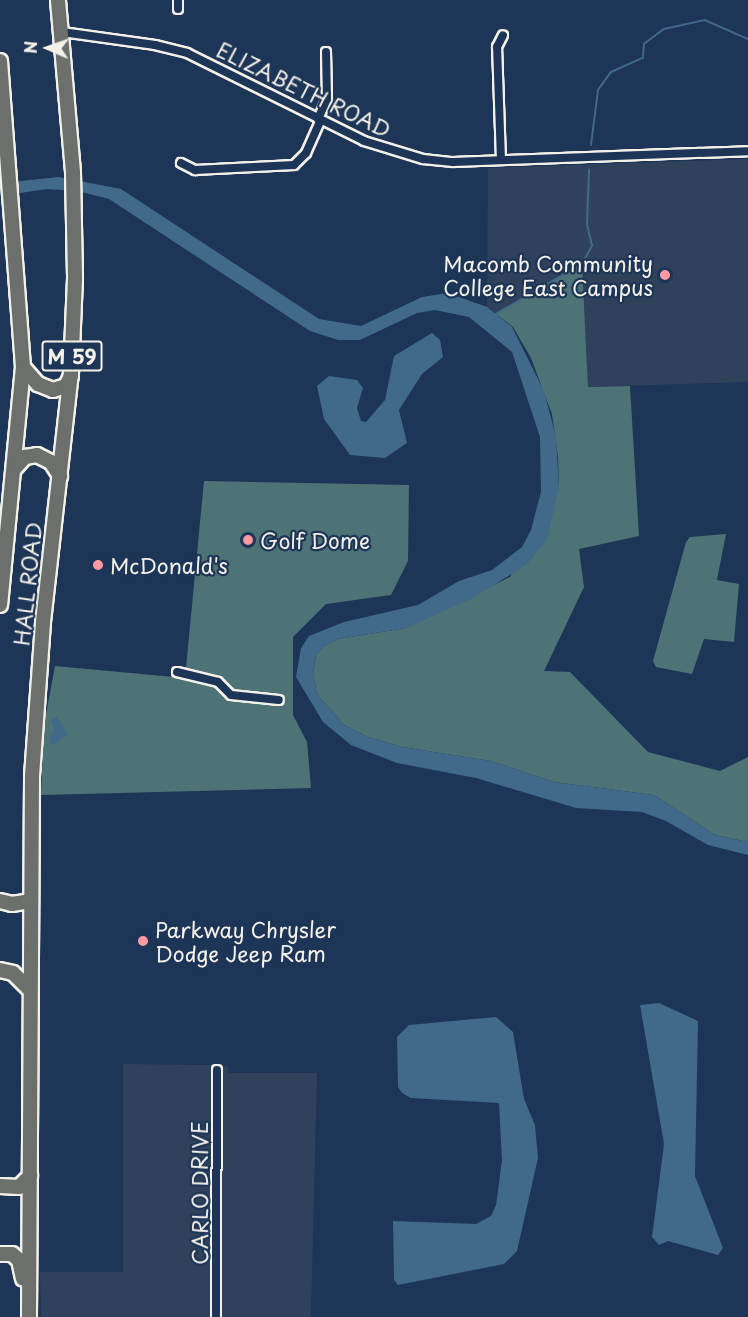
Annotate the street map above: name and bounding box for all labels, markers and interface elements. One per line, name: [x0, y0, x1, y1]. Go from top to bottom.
north arrow: [18, 18, 78, 78]
street label: ELIZABETH ROAD: [213, 36, 395, 142]
text: N: [18, 41, 42, 54]
place label: Macomb Community College East Campus: [441, 250, 653, 300]
marker: Macomb Community College East Campus: [658, 268, 672, 282]
road number: M 59: [40, 339, 104, 373]
street label: HALL ROAD: [8, 520, 46, 648]
place label: Golf Dome: [260, 527, 370, 553]
marker: Golf Dome: [241, 533, 255, 547]
place label: McDonald's: [110, 552, 228, 578]
marker: McDonald's: [91, 558, 105, 572]
place label: Parkway Chrysler Dodge Jeep Ram: [155, 916, 338, 966]
marker: Parkway Chrysler Dodge Jeep Ram: [136, 934, 150, 948]
street label: CARLO DRIVE: [186, 1120, 212, 1266]

